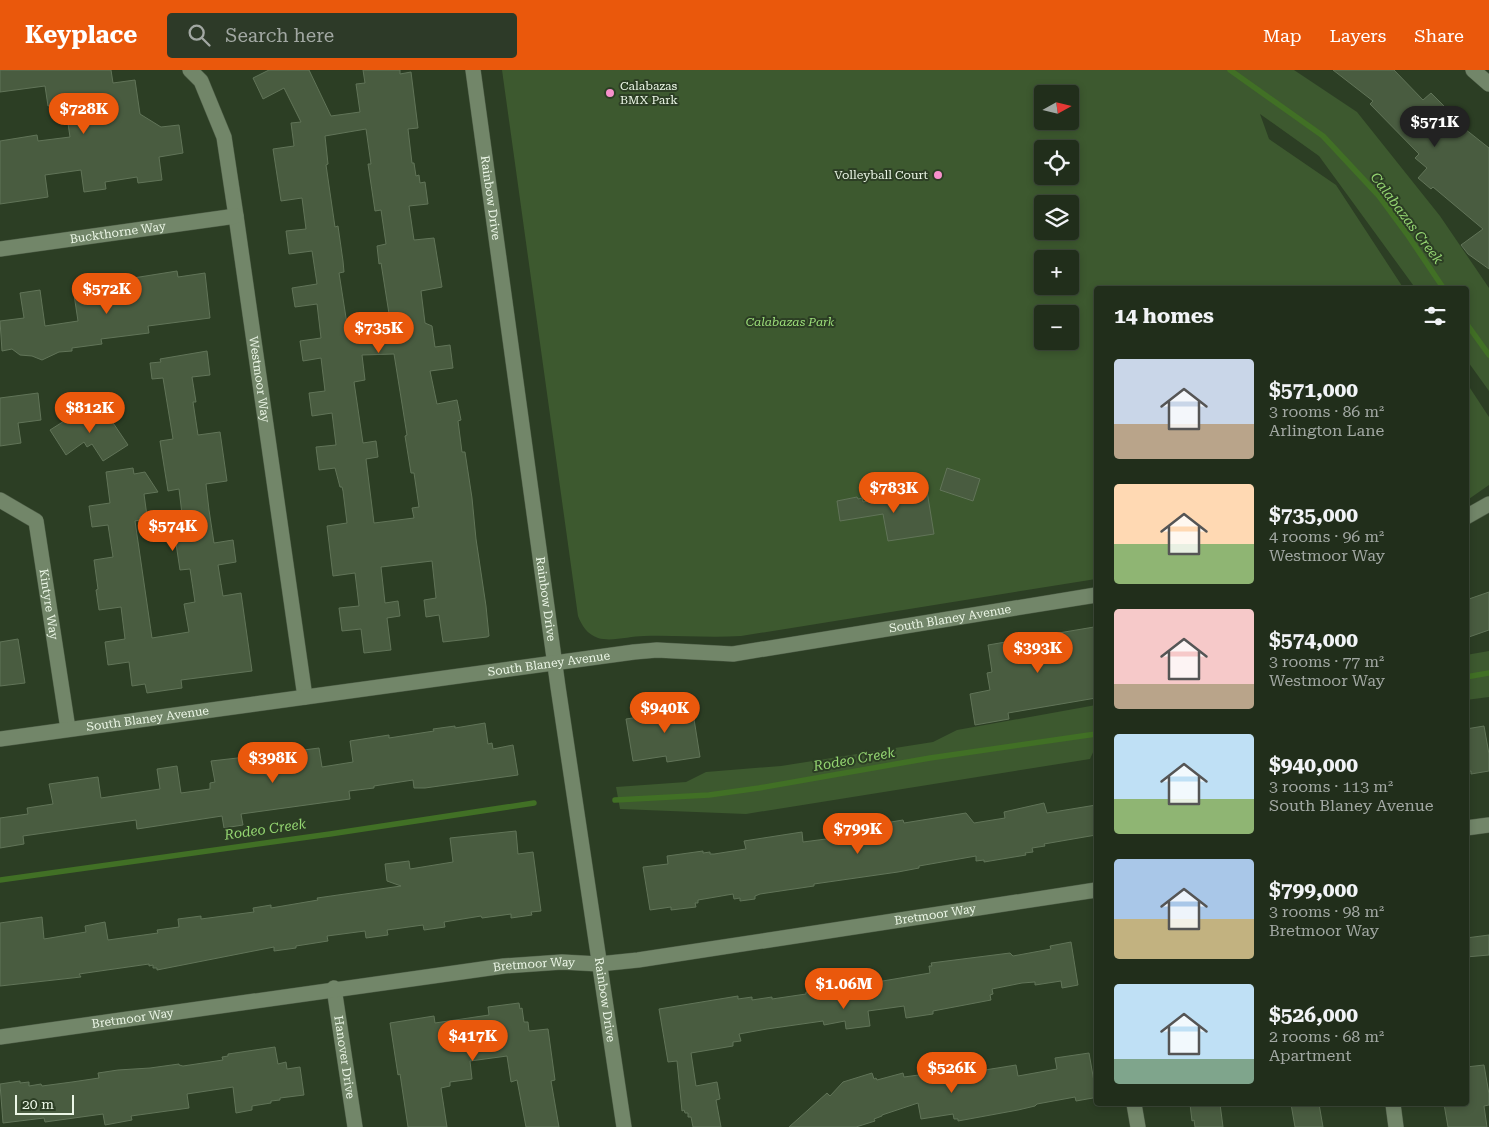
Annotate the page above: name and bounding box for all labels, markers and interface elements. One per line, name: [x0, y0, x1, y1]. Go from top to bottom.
search box: [167, 13, 517, 58]
text: Keyplace: [25, 21, 137, 49]
icon: search: [185, 21, 213, 49]
text: Search here: [225, 24, 334, 47]
text: Map: [1263, 25, 1302, 46]
text: Layers: [1330, 25, 1386, 46]
text: Share: [1414, 25, 1464, 46]
place label: Calabazas BMX Park: [620, 79, 678, 107]
north arrow: [1034, 85, 1079, 130]
map controls: [1034, 85, 1079, 350]
marker: Calabazas BMX Park: [604, 87, 616, 99]
pin: $728K: [49, 92, 119, 135]
text: $728K: [60, 99, 108, 118]
pin: $571K: [1400, 106, 1470, 148]
text: $571K: [1411, 112, 1459, 131]
button: locate: [1034, 140, 1079, 185]
street label: Rainbow Drive: [478, 155, 503, 241]
place label: Volleyball Court: [834, 168, 929, 182]
marker: Volleyball Court: [932, 169, 944, 181]
water label: Calabazas Creek: [1367, 169, 1447, 267]
button: layers: [1034, 195, 1079, 240]
street label: Buckthorne Way: [69, 219, 168, 246]
button: +: [1034, 250, 1079, 295]
pin: $572K: [72, 272, 142, 315]
text: $572K: [83, 279, 131, 298]
icon: filters: [1421, 302, 1449, 330]
text: 14 homes: [1114, 304, 1214, 328]
button: −: [1034, 305, 1079, 350]
pin: $735K: [344, 312, 414, 354]
park label: Calabazas Park: [746, 315, 835, 329]
text: $735K: [355, 318, 403, 337]
street label: Westmoor Way: [246, 335, 273, 424]
text: $571,000: [1269, 378, 1358, 402]
icon: home: [1154, 379, 1214, 439]
pin: $812K: [55, 392, 125, 434]
text: $812K: [66, 398, 114, 417]
text: 3 rooms · 86 m²: [1269, 402, 1384, 421]
text: Arlington Lane: [1269, 421, 1384, 440]
pin: $783K: [859, 472, 929, 514]
text: $783K: [870, 478, 918, 497]
text: $735,000: [1269, 503, 1358, 527]
icon: home: [1154, 504, 1214, 564]
pin: $574K: [138, 510, 208, 552]
text: $574K: [149, 516, 197, 535]
text: 4 rooms · 96 m²: [1269, 527, 1384, 546]
text: Westmoor Way: [1269, 546, 1385, 565]
street label: Rainbow Drive: [533, 556, 559, 643]
street label: Kintyre Way: [36, 568, 61, 642]
street label: South Blaney Avenue: [888, 602, 1013, 636]
text: $574,000: [1269, 628, 1358, 652]
icon: home: [1154, 629, 1214, 689]
pin: $393K: [1003, 632, 1073, 674]
text: $393K: [1014, 638, 1062, 657]
street label: South Blaney Avenue: [487, 648, 611, 679]
text: 3 rooms · 77 m²: [1269, 652, 1384, 671]
text: Westmoor Way: [1269, 671, 1385, 690]
pin: $940K: [630, 692, 700, 734]
text: $940K: [641, 698, 689, 717]
street label: South Blaney Avenue: [85, 703, 210, 734]
pin: $398K: [238, 742, 308, 784]
water label: Rodeo Creek: [811, 744, 896, 774]
text: $398K: [249, 748, 297, 767]
text: $940,000: [1269, 753, 1358, 777]
icon: home: [1154, 754, 1214, 814]
text: 3 rooms · 113 m²: [1269, 777, 1393, 796]
text: South Blaney Avenue: [1269, 796, 1434, 815]
pin: $799K: [823, 812, 893, 855]
water label: Rodeo Creek: [222, 815, 307, 843]
text: $799K: [834, 819, 882, 838]
text: $799,000: [1269, 878, 1358, 902]
icon: home: [1154, 879, 1214, 939]
street label: Bretmoor Way: [893, 901, 978, 928]
text: 3 rooms · 98 m²: [1269, 902, 1384, 921]
text: Bretmoor Way: [1269, 921, 1379, 940]
street label: Bretmoor Way: [492, 955, 576, 975]
street label: Rainbow Drive: [592, 956, 618, 1043]
pin: $1.06M: [803, 968, 885, 1010]
text: $1.06M: [816, 974, 872, 993]
text: $526,000: [1269, 1003, 1358, 1027]
icon: home: [1154, 1004, 1214, 1064]
street label: Bretmoor Way: [91, 1005, 175, 1031]
street label: Hanover Drive: [331, 1015, 358, 1100]
pin: $417K: [438, 1020, 508, 1062]
text: $417K: [449, 1026, 497, 1045]
text: 2 rooms · 68 m²: [1269, 1027, 1384, 1046]
text: Apartment: [1269, 1046, 1352, 1065]
pin: $526K: [917, 1052, 987, 1094]
text: $526K: [928, 1058, 976, 1077]
scale bar: [15, 1092, 74, 1115]
text: 20 m: [22, 1096, 54, 1112]

